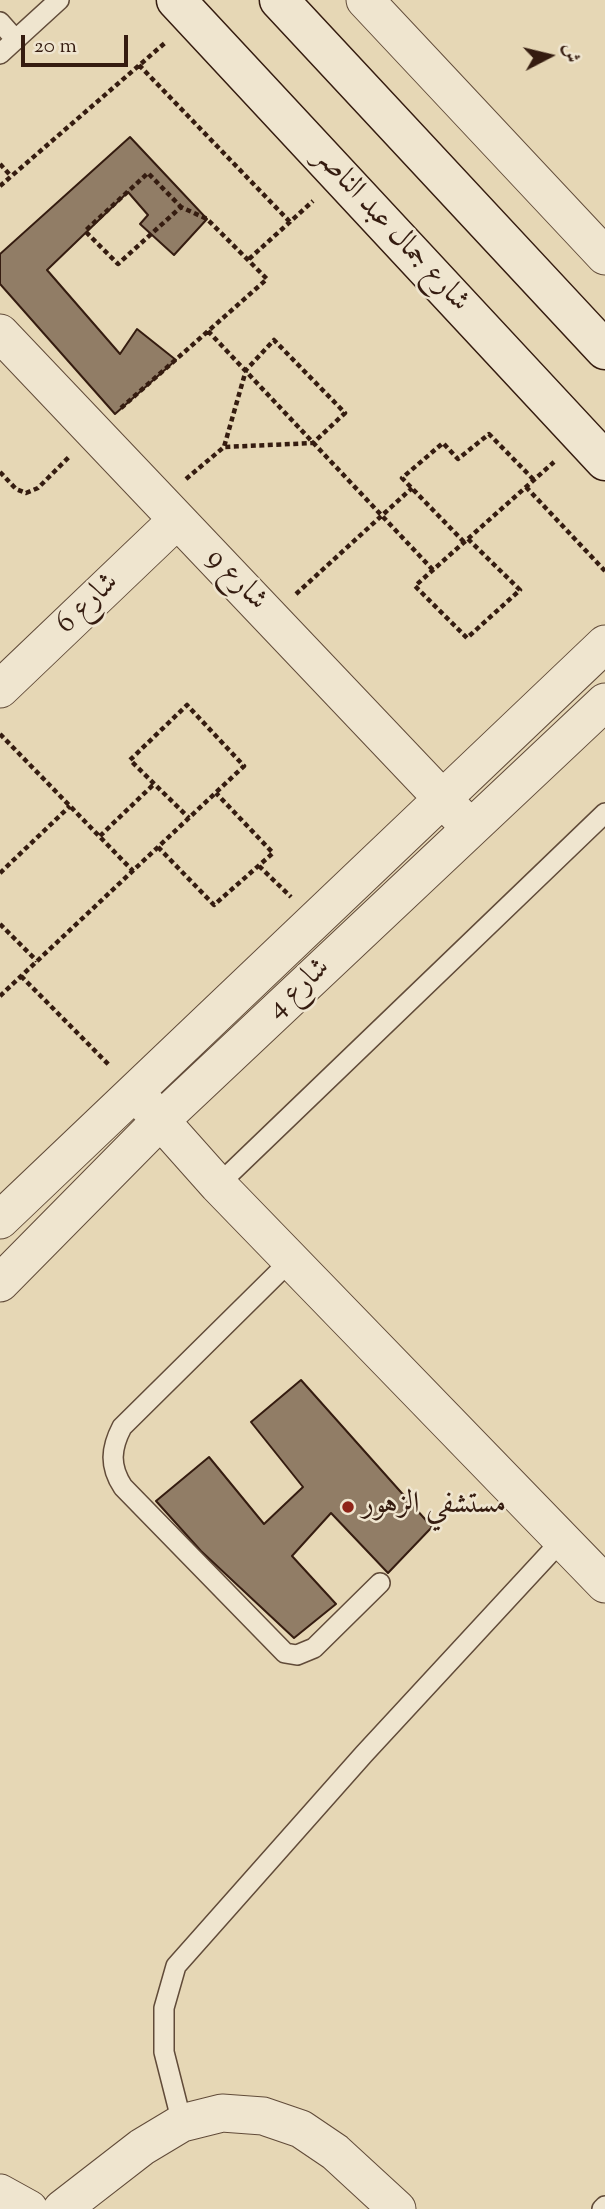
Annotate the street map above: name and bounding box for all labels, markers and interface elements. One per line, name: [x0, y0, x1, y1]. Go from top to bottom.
scale bar: [24, 21, 131, 65]
north arrow: [514, 21, 584, 91]
text: 20 m: [34, 32, 77, 62]
text: ش: [556, 42, 585, 64]
street label: شارع جمال عبد الناصر: [304, 141, 476, 321]
street label: شارع 9: [197, 542, 273, 620]
street label: شارع 6: [50, 567, 128, 643]
street label: شارع 4: [261, 952, 339, 1028]
place label: مستشفي الزهور: [362, 1489, 506, 1525]
marker: مستشفي الزهور: [340, 1499, 356, 1515]

